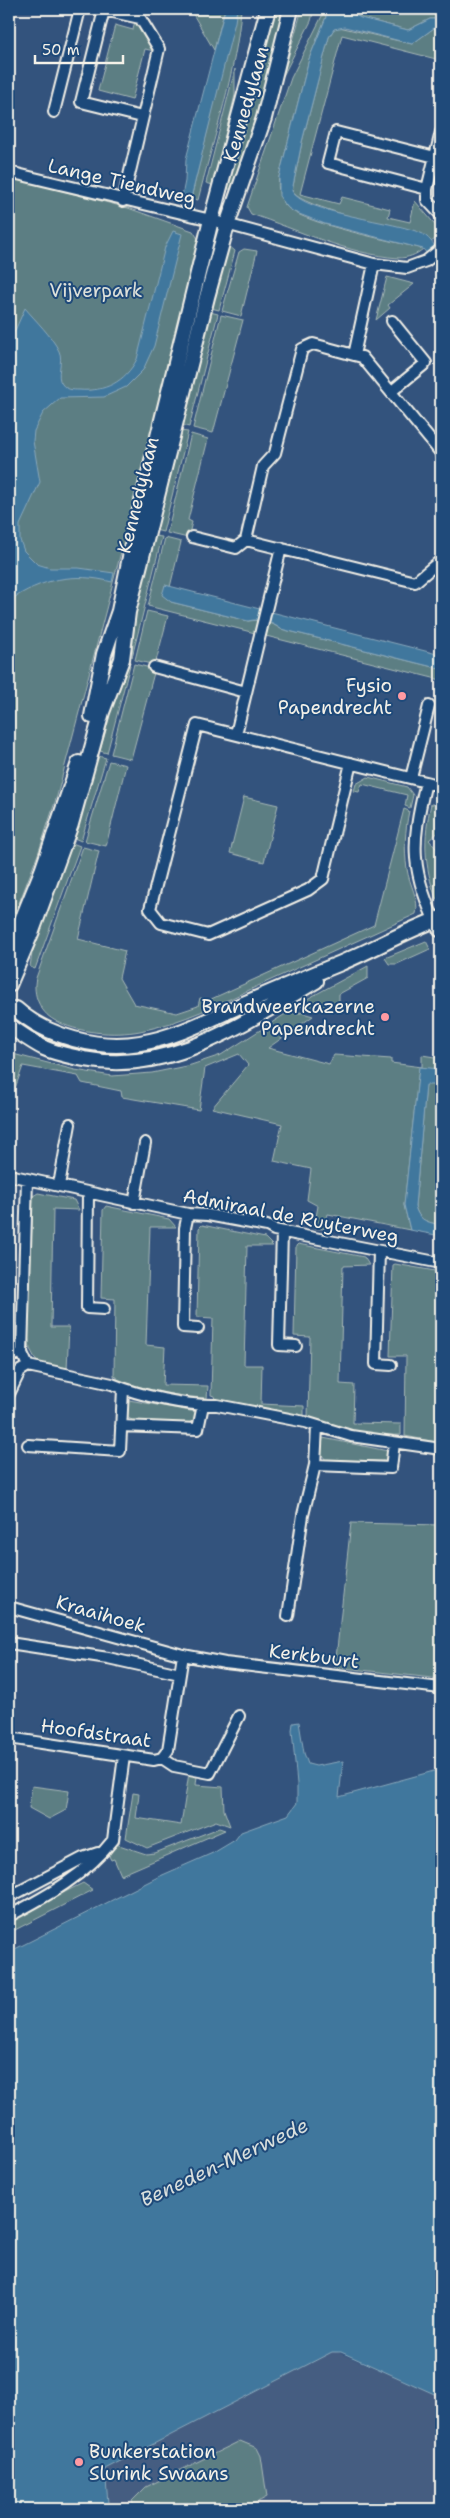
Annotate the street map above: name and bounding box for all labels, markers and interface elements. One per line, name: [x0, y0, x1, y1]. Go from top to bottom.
scale bar: [35, 32, 122, 64]
text: 50 m: [42, 40, 80, 60]
street label: Kennedylaan: [218, 43, 274, 165]
street label: Lange Tiendweg: [45, 153, 199, 211]
park label: Vijverpark: [49, 278, 143, 303]
street label: Kennedylaan: [111, 434, 165, 556]
place label: Fysio Papendrecht: [278, 673, 392, 720]
marker: Fysio Papendrecht: [396, 690, 408, 702]
place label: Brandweerkazerne Papendrecht: [201, 994, 375, 1041]
marker: Brandweerkazerne Papendrecht: [379, 1011, 391, 1023]
street label: Admiraal de Ruyterweg: [181, 1183, 401, 1249]
street label: Kraaihoek: [53, 1589, 149, 1639]
street label: Kerkbuurt: [268, 1638, 360, 1674]
street label: Hoofdstraat: [39, 1713, 153, 1753]
water label: Beneden-Merwede: [136, 2112, 312, 2212]
place label: Bunkerstation Slurink Swaans: [89, 2439, 229, 2486]
marker: Bunkerstation Slurink Swaans: [73, 2456, 85, 2468]

